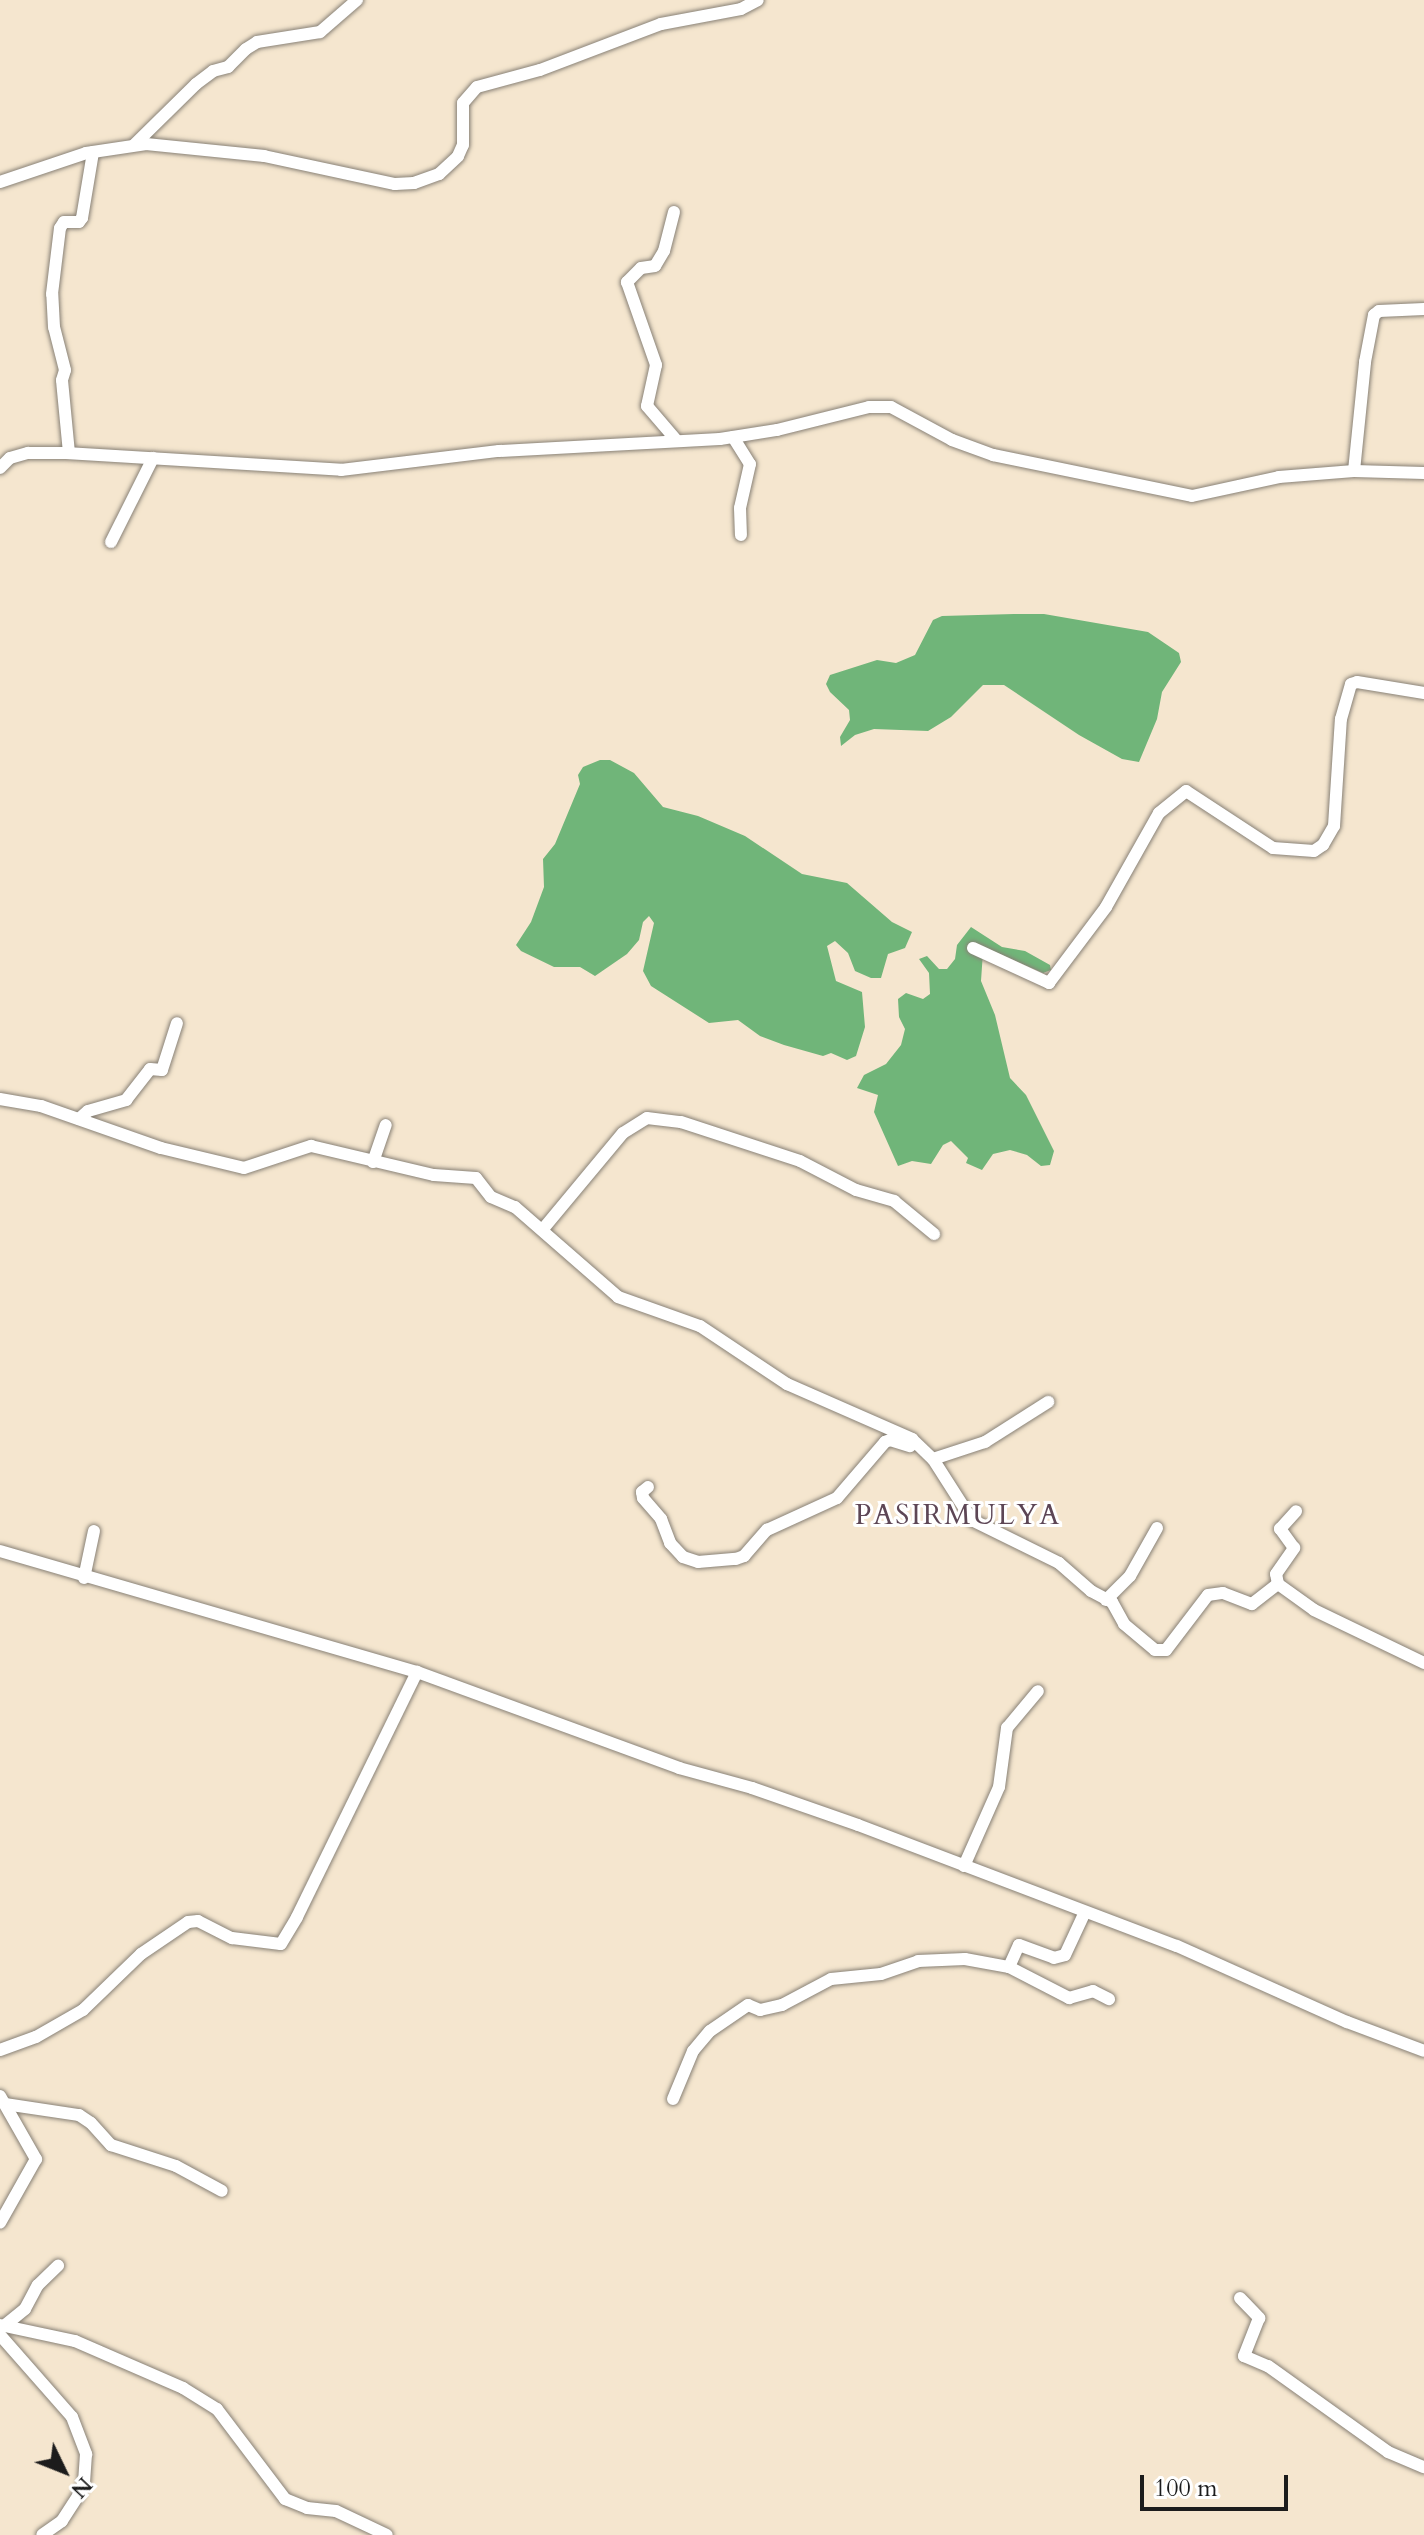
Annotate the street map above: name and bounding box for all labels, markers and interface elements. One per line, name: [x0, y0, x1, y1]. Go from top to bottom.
district label: PASIRMULYA: [855, 1498, 1061, 1532]
north arrow: [24, 2431, 104, 2511]
scale bar: [1144, 2459, 1292, 2509]
text: N: [64, 2470, 99, 2505]
text: 100 m: [1154, 2472, 1218, 2505]

